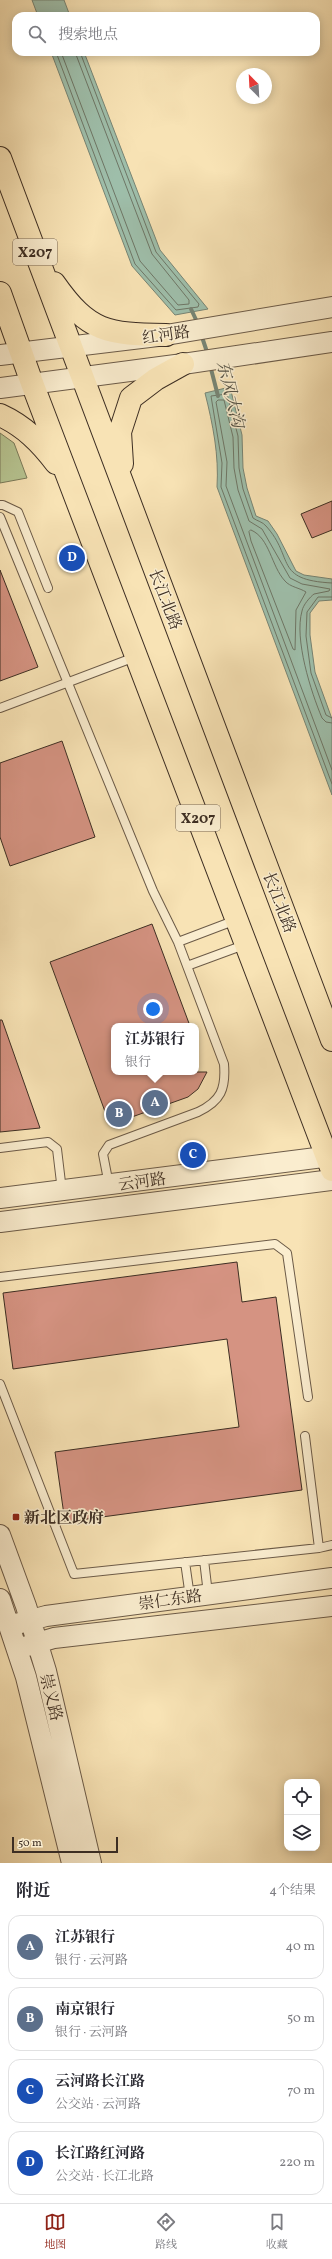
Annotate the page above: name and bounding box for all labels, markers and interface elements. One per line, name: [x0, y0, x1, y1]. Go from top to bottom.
search box: [12, 12, 320, 56]
icon: search: [26, 23, 48, 45]
text: 搜索地点: [58, 25, 118, 46]
north arrow: [236, 68, 272, 104]
road number: X207: [13, 239, 57, 265]
street label: 红河路: [141, 322, 192, 350]
water label: 东风大沟: [210, 359, 250, 433]
pin: D: [59, 543, 85, 573]
street label: 长江北路: [142, 566, 186, 634]
road number: X207: [176, 805, 220, 831]
street label: 长江北路: [256, 869, 300, 937]
your location: [143, 999, 163, 1019]
popup: [111, 1023, 199, 1075]
text: 江苏银行: [125, 1030, 185, 1051]
text: 银行: [125, 1054, 151, 1072]
pin: A: [142, 1088, 168, 1118]
pin: B: [106, 1099, 132, 1129]
pin: C: [180, 1140, 206, 1170]
street label: 云河路: [117, 1169, 168, 1197]
place label: 新北区政府: [24, 1508, 104, 1530]
marker: 新北区政府: [11, 1512, 21, 1522]
street label: 崇仁东路: [137, 1586, 204, 1616]
street label: 崇义路: [34, 1672, 67, 1723]
map controls: [284, 1779, 320, 1851]
button: locate: [284, 1779, 320, 1815]
button: layers: [284, 1815, 320, 1851]
scale bar: [12, 1835, 118, 1854]
text: 50 m: [18, 1836, 42, 1851]
text: 附近: [16, 1880, 50, 1903]
text: 4个结果: [269, 1882, 316, 1900]
text: 江苏银行: [55, 1928, 115, 1949]
text: A: [25, 1938, 35, 1956]
text: 40 m: [286, 1938, 315, 1956]
text: 银行 · 云河路: [55, 1952, 128, 1970]
text: 南京银行: [55, 2000, 115, 2021]
text: B: [26, 2010, 34, 2028]
text: 50 m: [287, 2010, 315, 2028]
text: 银行 · 云河路: [55, 2024, 128, 2042]
text: 云河路长江路: [55, 2072, 145, 2093]
text: C: [26, 2082, 34, 2100]
text: 70 m: [287, 2082, 315, 2100]
text: 公交站 · 云河路: [55, 2096, 141, 2114]
text: 长江路红河路: [55, 2144, 145, 2165]
text: D: [25, 2154, 35, 2172]
text: 220 m: [279, 2154, 315, 2172]
text: 公交站 · 长江北路: [55, 2168, 154, 2186]
tab: 地图: [44, 2211, 66, 2253]
tab: 路线: [155, 2211, 177, 2253]
tab: 收藏: [266, 2211, 288, 2253]

